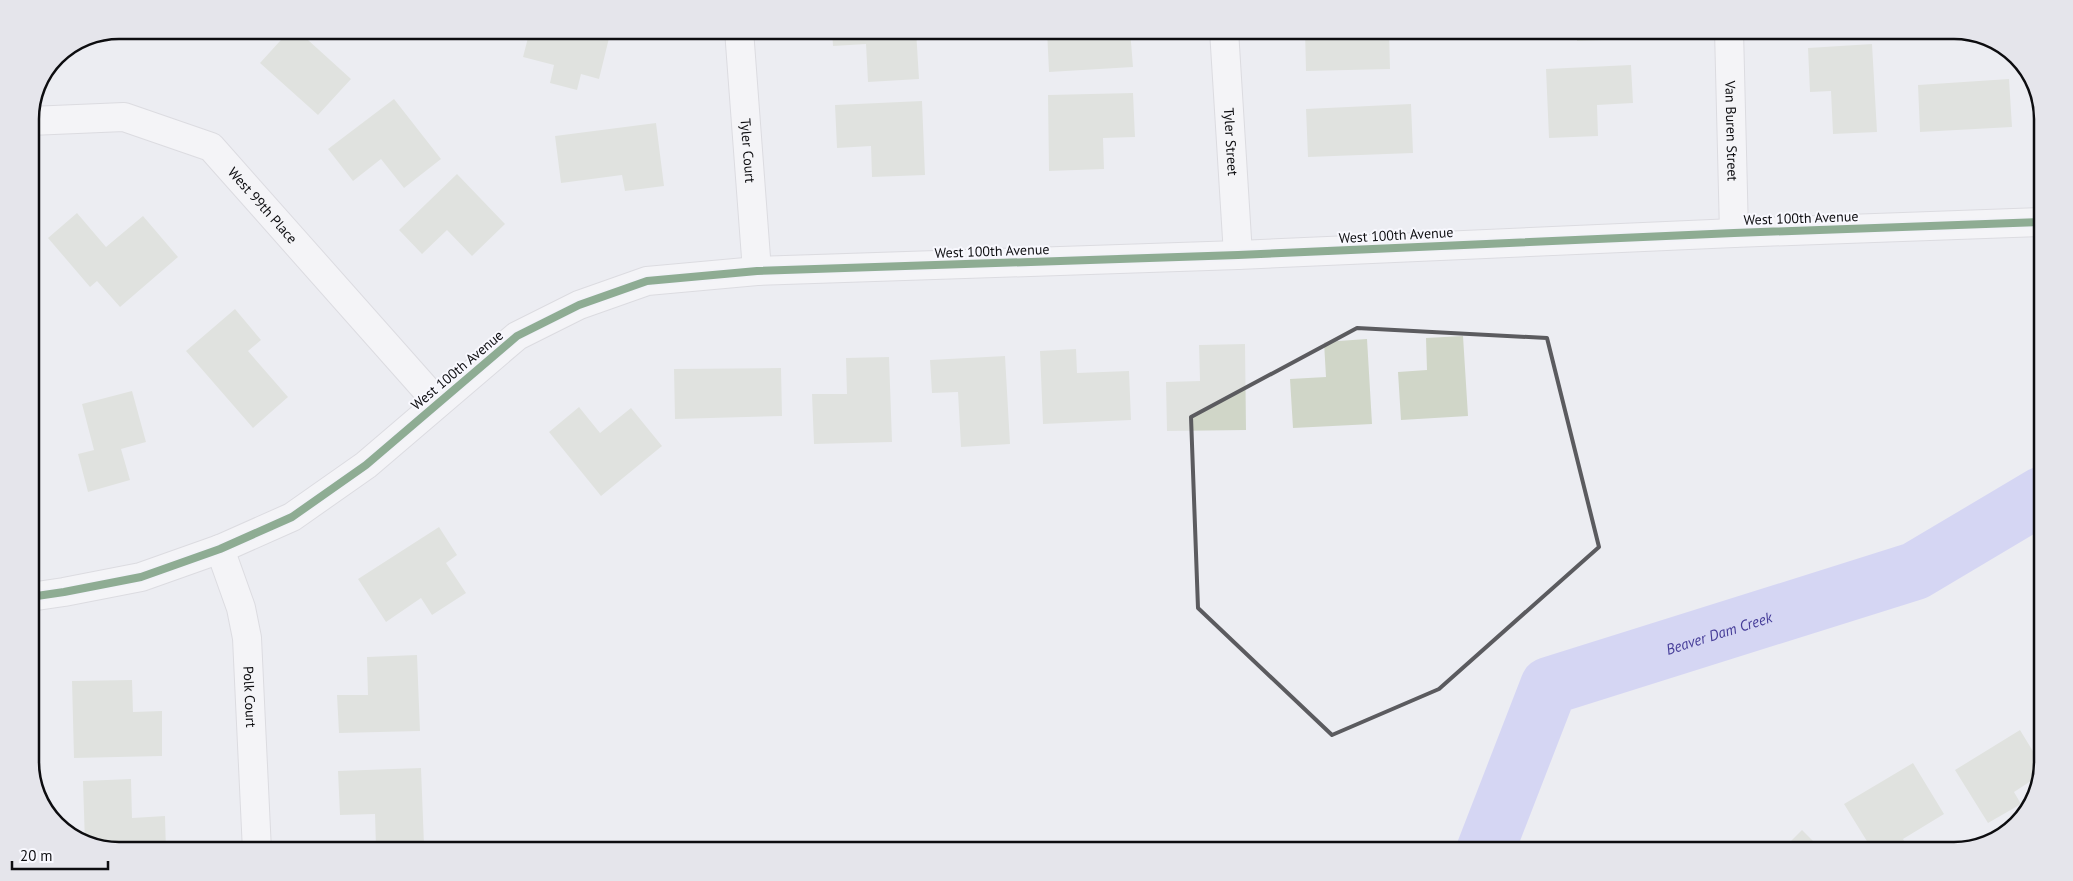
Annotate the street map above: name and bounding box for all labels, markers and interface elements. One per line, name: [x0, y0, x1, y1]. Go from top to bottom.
street label: Van Buren Street: [1721, 80, 1742, 182]
street label: Tyler Street: [1220, 107, 1242, 177]
street label: Tyler Court: [737, 118, 759, 184]
street label: West 99th Place: [224, 163, 301, 247]
street label: West 100th Avenue: [1743, 207, 1859, 229]
street label: West 100th Avenue: [1338, 223, 1454, 247]
street label: West 100th Avenue: [934, 240, 1050, 262]
street label: West 100th Avenue: [407, 326, 507, 414]
water label: Beaver Dam Creek: [1663, 607, 1775, 658]
street label: Polk Court: [239, 666, 260, 728]
scale bar: [12, 838, 109, 870]
text: 20 m: [20, 846, 53, 865]

